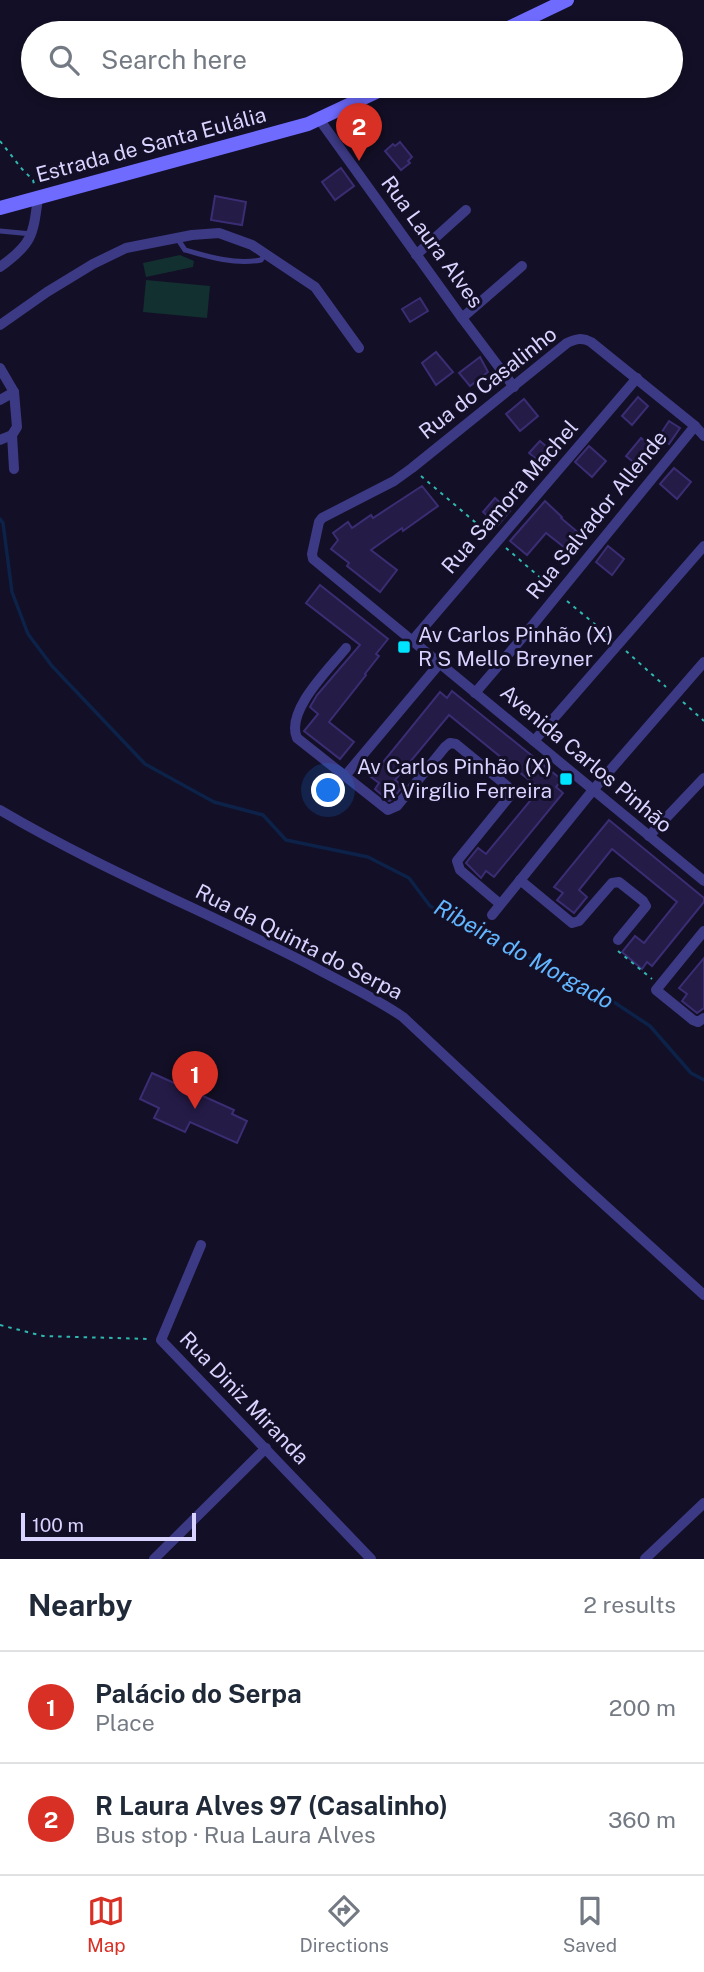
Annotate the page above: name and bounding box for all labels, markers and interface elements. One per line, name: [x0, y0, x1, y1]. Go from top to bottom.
search box: [21, 21, 683, 98]
icon: search: [45, 41, 83, 79]
text: Search here: [101, 44, 247, 75]
street label: Estrada de Santa Eulália: [33, 102, 269, 187]
pin: 2: [336, 103, 382, 161]
street label: Rua Laura Alves: [376, 171, 489, 313]
street label: Rua do Casalinho: [414, 321, 562, 444]
street label: Rua Samora Machel: [436, 415, 583, 578]
street label: Rua Salvador Allende: [521, 425, 672, 604]
place label: Av Carlos Pinhão (X) R S Mello Breyner: [418, 622, 613, 671]
marker: Av Carlos Pinhão (X) R S Mello Breyner: [396, 639, 412, 655]
street label: Avenida Carlos Pinhão: [495, 680, 677, 838]
place label: Av Carlos Pinhão (X) R Virgílio Ferreira: [357, 754, 552, 803]
marker: Av Carlos Pinhão (X) R Virgílio Ferreira: [558, 771, 574, 787]
your location: [311, 773, 345, 807]
street label: Rua da Quinta do Serpa: [192, 878, 407, 1005]
water label: Ribeira do Morgado: [430, 893, 619, 1014]
pin: 1: [172, 1051, 218, 1109]
street label: Rua Diniz Miranda: [175, 1326, 314, 1469]
scale bar: [21, 1510, 196, 1542]
text: 100 m: [32, 1514, 84, 1536]
text: Nearby: [28, 1587, 132, 1623]
text: 2 results: [583, 1591, 676, 1618]
text: Palácio do Serpa: [95, 1678, 302, 1709]
text: 1: [46, 1694, 56, 1721]
text: 200 m: [609, 1694, 676, 1721]
text: Place: [95, 1709, 155, 1736]
text: R Laura Alves 97 (Casalinho): [95, 1790, 448, 1821]
text: 2: [44, 1806, 58, 1833]
text: 360 m: [608, 1806, 676, 1833]
text: Bus stop · Rua Laura Alves: [95, 1821, 376, 1848]
tab: Map: [87, 1892, 126, 1956]
tab: Directions: [300, 1892, 389, 1956]
tab: Saved: [563, 1892, 617, 1956]

